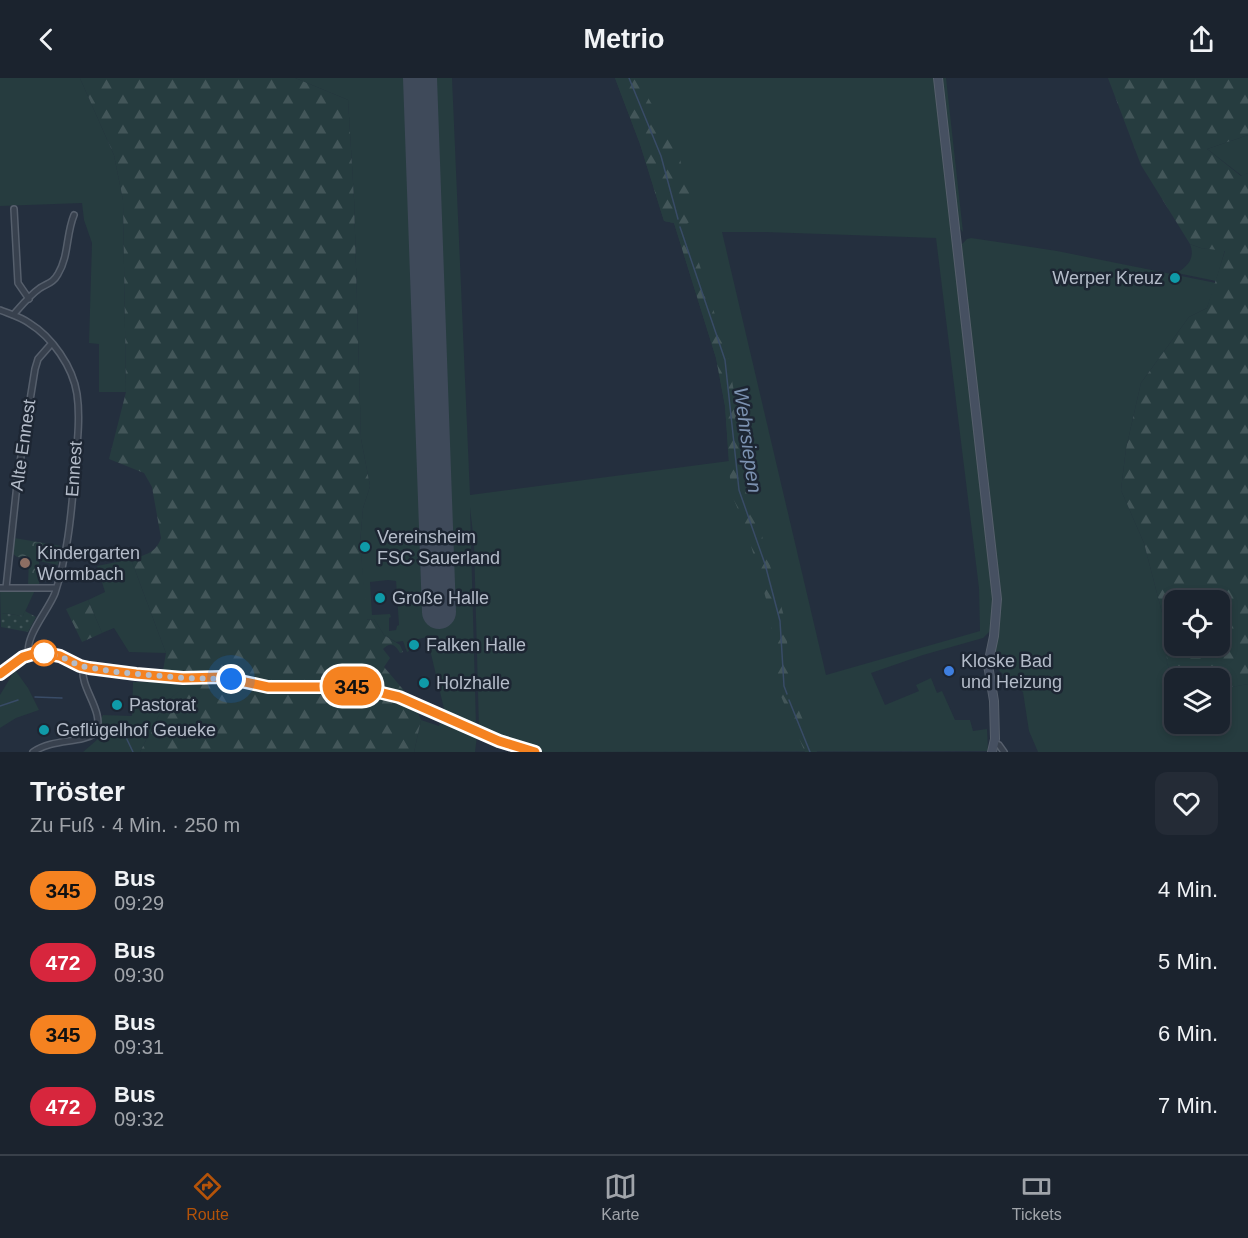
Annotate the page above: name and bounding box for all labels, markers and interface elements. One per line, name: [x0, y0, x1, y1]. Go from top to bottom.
icon: back: [30, 23, 63, 56]
icon: share: [1185, 23, 1218, 56]
text: Metrio: [584, 24, 665, 54]
place label: Werper Kreuz: [1052, 268, 1163, 288]
marker: Werper Kreuz: [1168, 271, 1182, 285]
water label: Wehrsiepen: [730, 386, 766, 494]
street label: Alte Ennest: [7, 398, 39, 492]
street label: Ennest: [62, 440, 86, 498]
place label: Vereinsheim FSC Sauerland: [377, 527, 500, 568]
marker: Vereinsheim FSC Sauerland: [358, 540, 372, 554]
place label: Kindergarten Wormbach: [37, 543, 140, 584]
marker: Kindergarten Wormbach: [18, 556, 32, 570]
place label: Große Halle: [392, 588, 489, 608]
map controls: [1164, 590, 1230, 734]
button: locate: [1164, 590, 1230, 656]
marker: Große Halle: [373, 591, 387, 605]
place label: Falken Halle: [426, 635, 526, 655]
marker: Falken Halle: [407, 638, 421, 652]
unlabelled marker: [31, 640, 57, 666]
place label: Kloske Bad und Heizung: [961, 651, 1062, 692]
your location: [216, 664, 246, 694]
marker: Kloske Bad und Heizung: [942, 664, 956, 678]
line badge: 345: [318, 666, 386, 706]
button: layers: [1164, 668, 1230, 734]
place label: Holzhalle: [436, 673, 510, 693]
text: 345: [334, 675, 370, 698]
marker: Holzhalle: [417, 676, 431, 690]
place label: Pastorat: [129, 695, 196, 715]
marker: Pastorat: [110, 698, 124, 712]
place label: Geflügelhof Geueke: [56, 720, 216, 740]
marker: Geflügelhof Geueke: [37, 723, 51, 737]
button: heart: [1155, 772, 1218, 835]
text: Tröster: [30, 776, 125, 807]
text: Zu Fuß · 4 Min. · 250 m: [30, 814, 240, 836]
text: Bus: [114, 866, 156, 891]
text: 4 Min.: [1158, 877, 1218, 902]
text: 345: [45, 879, 81, 902]
text: 09:29: [114, 892, 164, 914]
text: Bus: [114, 938, 156, 963]
text: 5 Min.: [1158, 949, 1218, 974]
text: 472: [45, 951, 81, 974]
text: 09:30: [114, 964, 164, 986]
text: Bus: [114, 1010, 156, 1035]
text: 6 Min.: [1158, 1021, 1218, 1046]
text: 345: [45, 1023, 81, 1046]
text: 09:31: [114, 1036, 164, 1058]
text: Bus: [114, 1082, 156, 1107]
text: 7 Min.: [1158, 1093, 1218, 1118]
text: 472: [45, 1095, 81, 1118]
text: 09:32: [114, 1108, 164, 1130]
tab: Route: [186, 1170, 229, 1224]
tab: Karte: [601, 1170, 639, 1224]
tab: Tickets: [1012, 1170, 1062, 1224]

